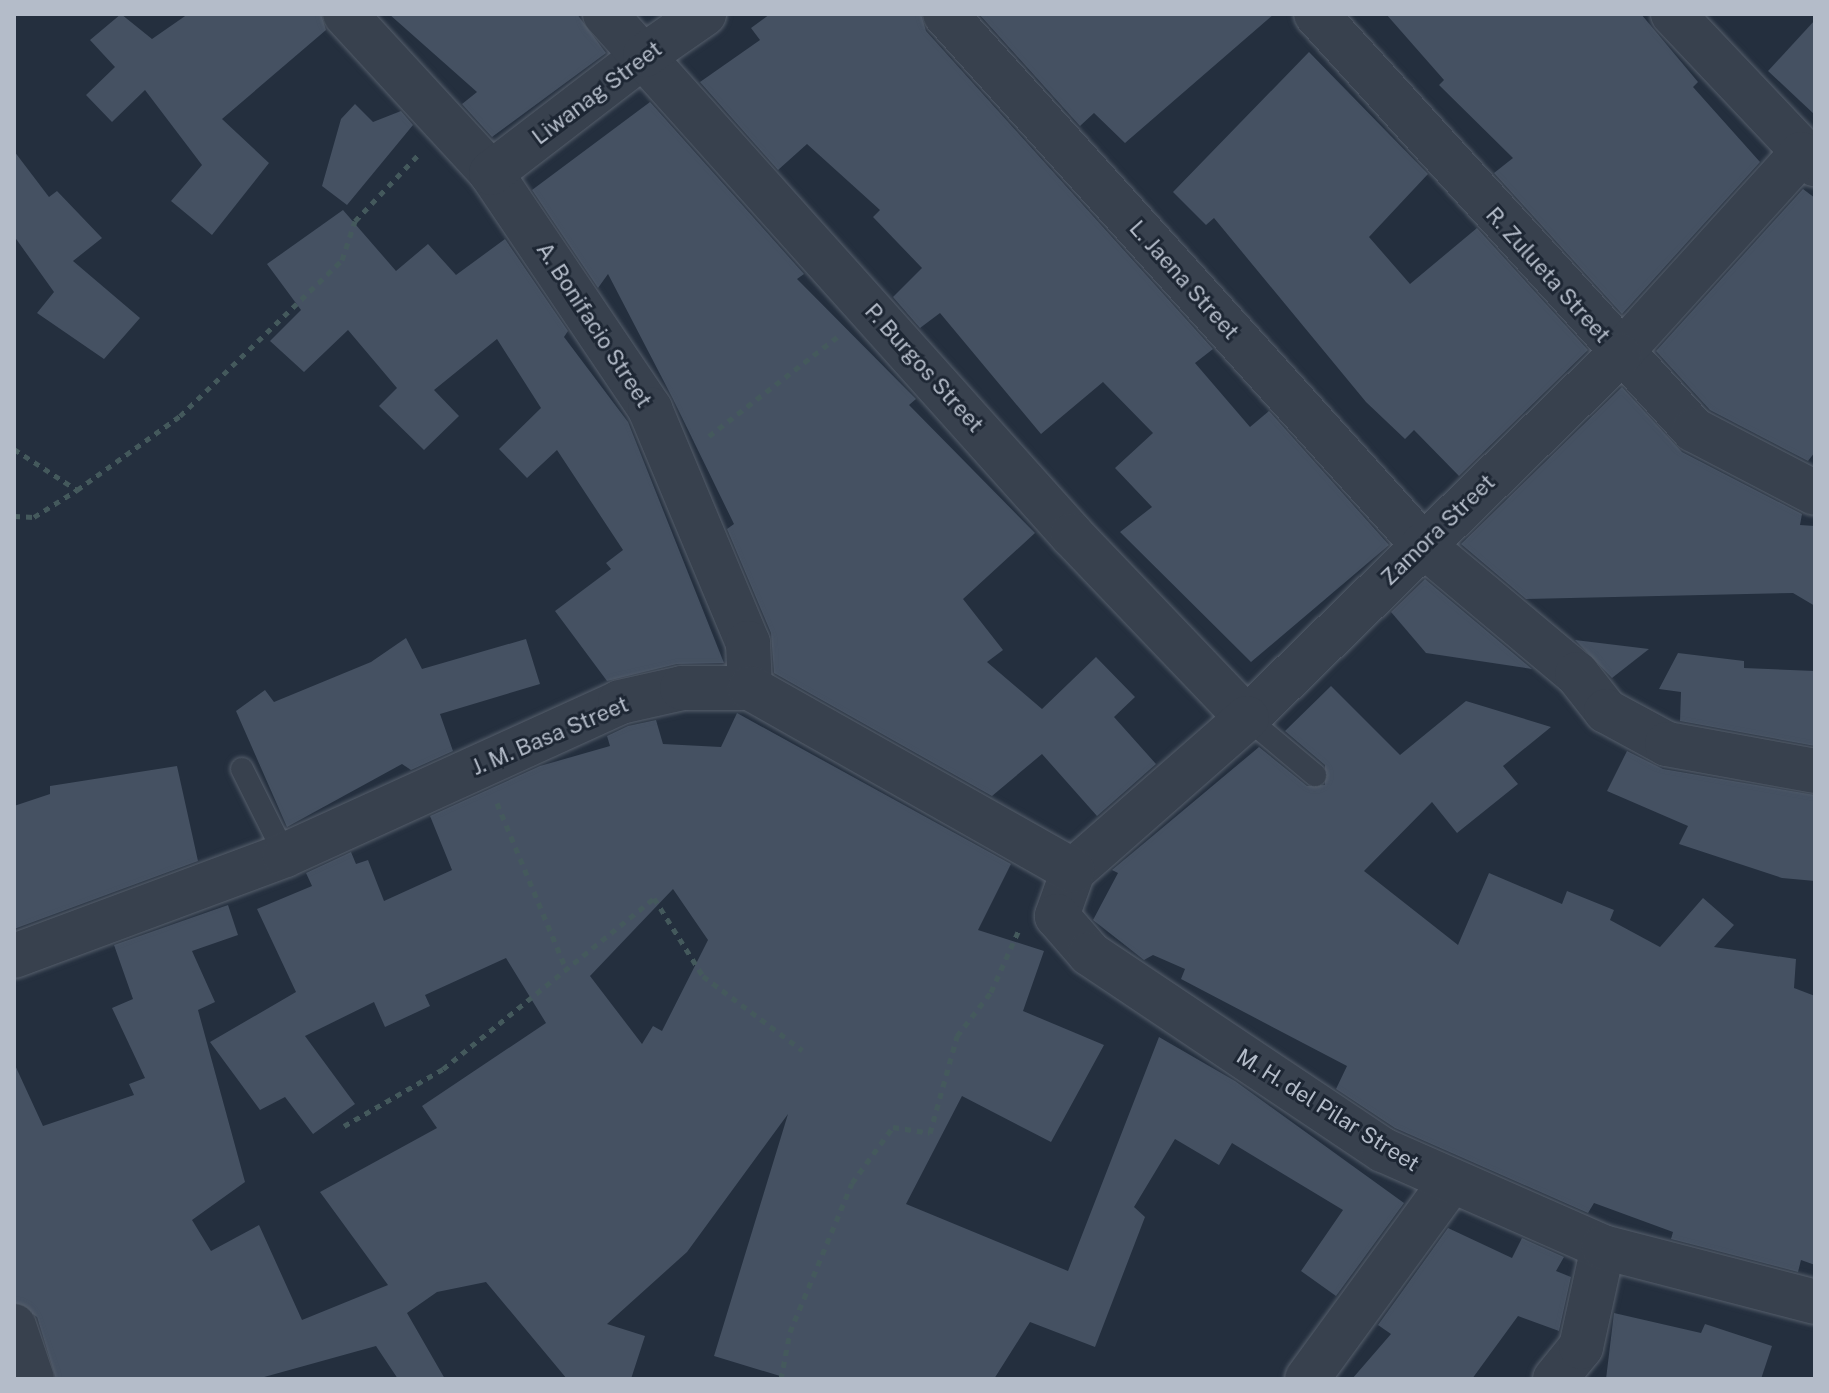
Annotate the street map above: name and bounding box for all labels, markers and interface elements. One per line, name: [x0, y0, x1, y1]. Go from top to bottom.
street label: Liwanag Street: [527, 36, 667, 150]
street label: R. Zulueta Street: [1480, 202, 1616, 348]
street label: L. Jaena Street: [1124, 215, 1244, 345]
street label: A. Bonifacio Street: [531, 237, 657, 413]
street label: P. Burgos Street: [859, 298, 989, 438]
street label: Zamora Street: [1376, 469, 1500, 591]
street label: J. M. Basa Street: [467, 691, 633, 781]
street label: M. H. del Pilar Street: [1232, 1043, 1424, 1177]

